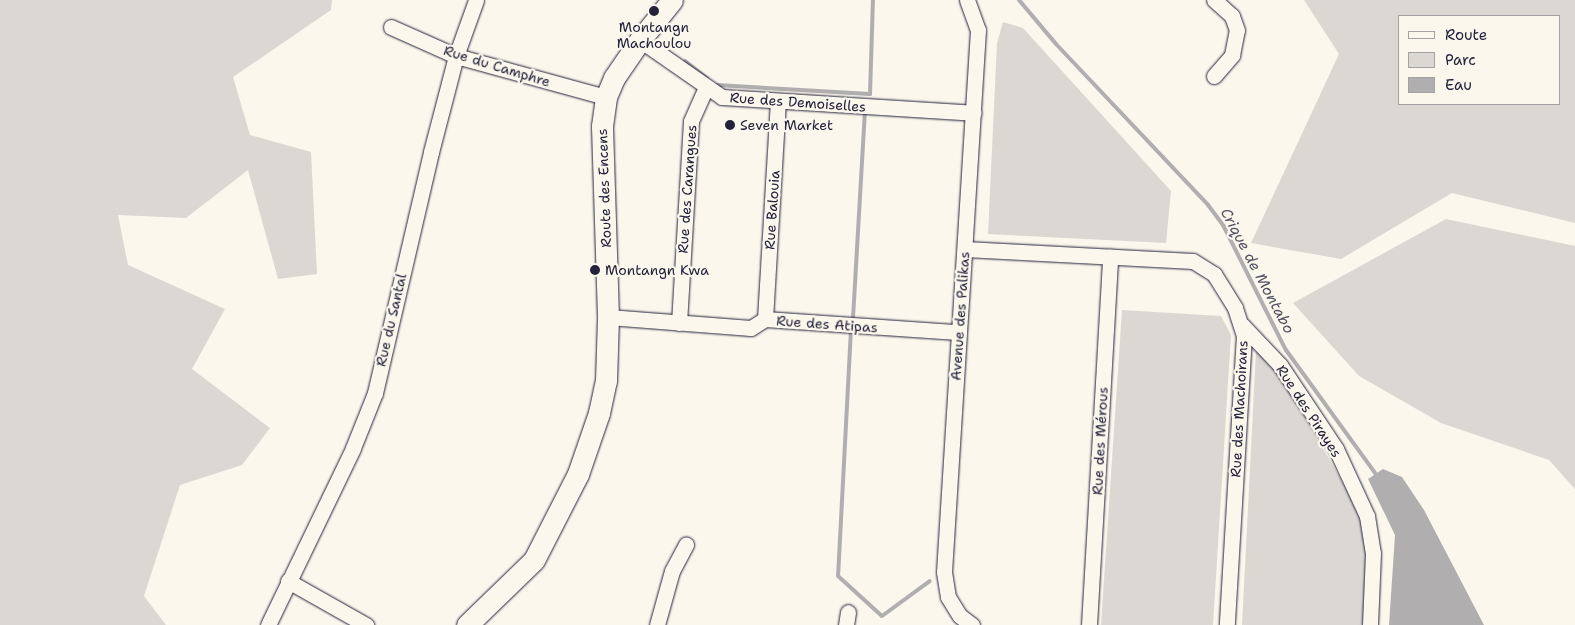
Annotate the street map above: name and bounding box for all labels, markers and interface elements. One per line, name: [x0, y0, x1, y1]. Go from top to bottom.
marker: Montangn Machoulou: [648, 5, 660, 17]
legend: [1398, 15, 1560, 105]
place label: Montangn Machoulou: [617, 19, 691, 52]
text: Route: [1445, 25, 1487, 45]
street label: Rue du Camphre: [442, 42, 552, 90]
text: Parc: [1445, 50, 1476, 70]
text: Eau: [1445, 75, 1472, 95]
street label: Rue des Demoiselles: [729, 89, 867, 115]
place label: Seven Market: [740, 117, 833, 133]
marker: Seven Market: [724, 119, 736, 131]
street label: Rue des Carangues: [674, 124, 700, 254]
street label: Route des Encens: [594, 128, 614, 248]
street label: Rue Balouia: [761, 170, 783, 250]
water label: Crique de Montabo: [1216, 205, 1298, 337]
street label: Avenue des Palikas: [947, 251, 973, 381]
place label: Montangn Kwa: [605, 262, 709, 278]
marker: Montangn Kwa: [589, 264, 601, 276]
street label: Rue du Santal: [372, 272, 410, 368]
street label: Rue des Atipas: [776, 312, 878, 336]
street label: Rue des Machoirans: [1227, 340, 1251, 478]
street label: Rue des Pirayes: [1273, 362, 1345, 460]
street label: Rue des Mérous: [1089, 386, 1111, 496]

